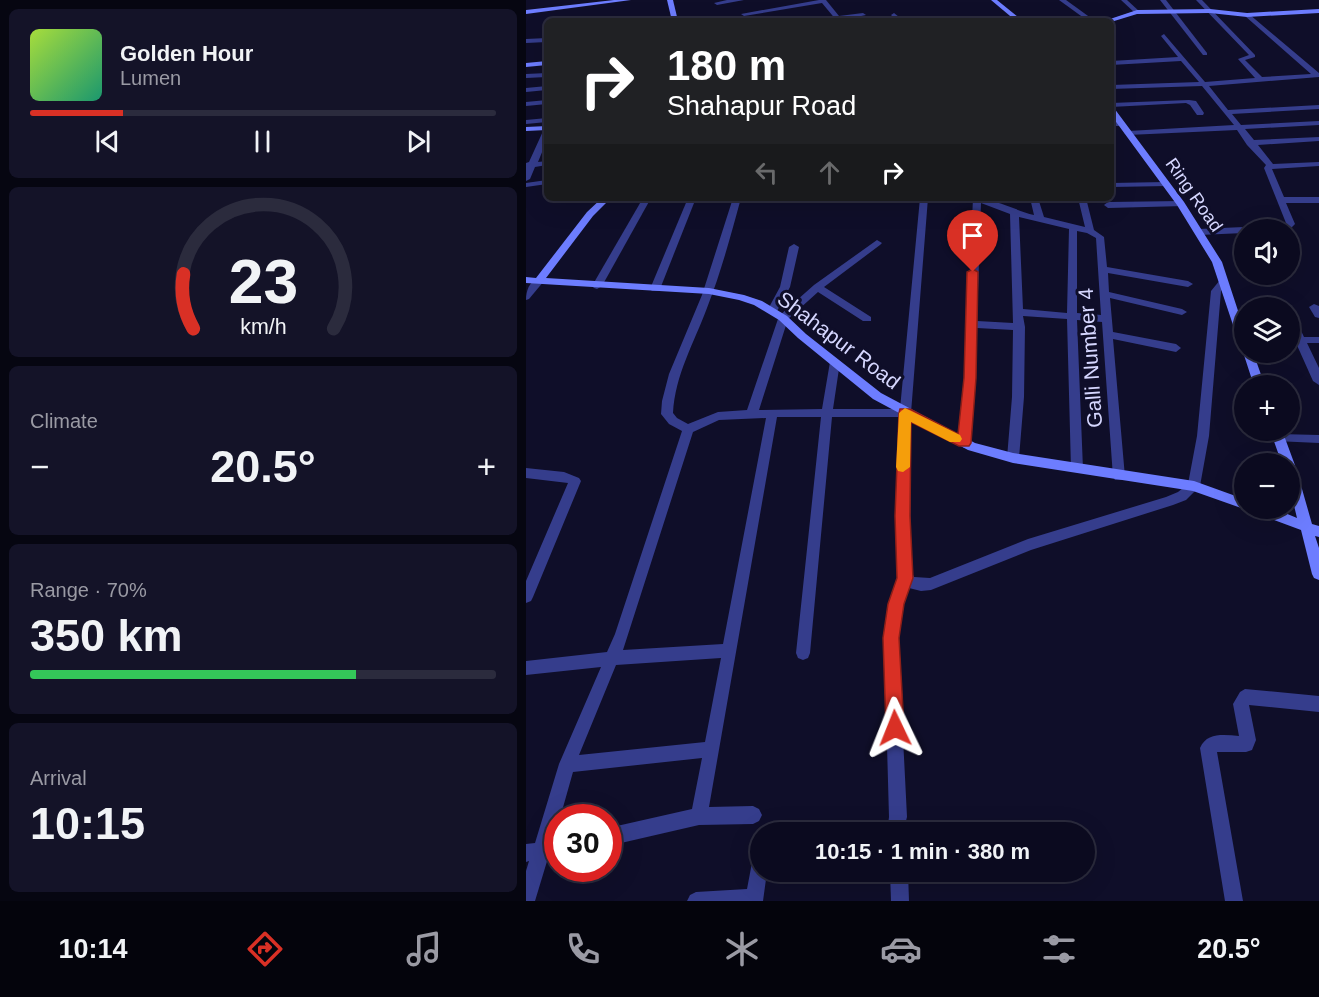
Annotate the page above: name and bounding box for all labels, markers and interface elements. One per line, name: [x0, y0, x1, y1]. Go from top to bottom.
text: Golden Hour: [120, 41, 253, 66]
icon: right: [568, 42, 646, 120]
text: 180 m: [667, 42, 786, 89]
text: Lumen: [120, 67, 181, 89]
text: Shahapur Road: [667, 91, 856, 121]
icon: previous: [91, 125, 124, 158]
icon: pause: [246, 125, 279, 158]
icon: next: [402, 125, 435, 158]
street label: Ring Road: [1161, 154, 1227, 236]
icon: left: [750, 156, 783, 189]
icon: ahead: [813, 156, 846, 189]
icon: right: [876, 156, 909, 189]
pin: [947, 210, 998, 272]
icon: arrive: [956, 219, 989, 252]
map controls: [1234, 219, 1300, 519]
button: sound: [1234, 219, 1300, 285]
text: 23: [228, 247, 298, 316]
street label: Shahapur Road: [773, 287, 905, 393]
street label: Galli Number 4: [1074, 287, 1106, 429]
button: layers: [1234, 297, 1300, 363]
text: km/h: [240, 316, 286, 340]
button: +: [1234, 375, 1300, 441]
text: Climate: [30, 410, 98, 432]
text: 20.5°: [210, 441, 316, 492]
text: −: [30, 448, 49, 485]
text: +: [477, 448, 496, 485]
button: −: [1234, 453, 1300, 519]
text: Range · 70%: [30, 579, 147, 601]
text: 350 km: [30, 610, 183, 661]
position arrow: [863, 696, 927, 760]
text: Arrival: [30, 767, 87, 789]
text: 10:15: [30, 798, 145, 849]
speed limit sign: 30: [544, 804, 622, 882]
text: 10:15 · 1 min · 380 m: [815, 839, 1030, 864]
icon: directions: [244, 928, 286, 970]
icon: music: [403, 928, 445, 970]
icon: phone: [562, 928, 604, 970]
icon: climate: [721, 928, 763, 970]
icon: car: [880, 928, 922, 970]
icon: filters: [1038, 928, 1080, 970]
text: 10:14: [58, 934, 127, 964]
text: 20.5°: [1197, 934, 1261, 964]

